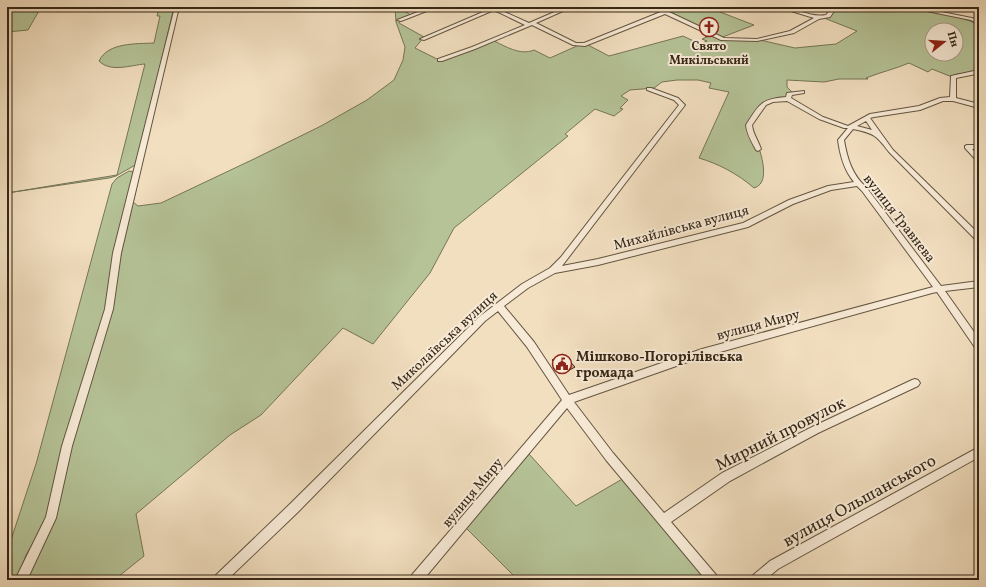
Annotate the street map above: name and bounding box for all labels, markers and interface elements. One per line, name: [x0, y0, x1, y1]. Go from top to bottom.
church icon: Свято Микільський: [698, 16, 720, 38]
north arrow: [924, 22, 964, 62]
text: Пн: [943, 30, 962, 49]
place label: Свято Микільський: [669, 39, 749, 69]
street label: вулиця Травнева: [858, 171, 939, 267]
street label: Михайлівська вулиця: [612, 201, 751, 256]
street label: Миколаївська вулиця: [388, 287, 502, 395]
street label: вулиця Миру: [715, 305, 803, 346]
place label: Мішково-Погорілівська громада: [576, 348, 743, 383]
public building icon: Мішково-Погорілівська громада: [551, 353, 573, 375]
street label: Мирний провулок: [712, 392, 850, 477]
street label: вулиця Ольшанського: [779, 450, 941, 553]
street label: вулиця Миру: [438, 454, 508, 532]

